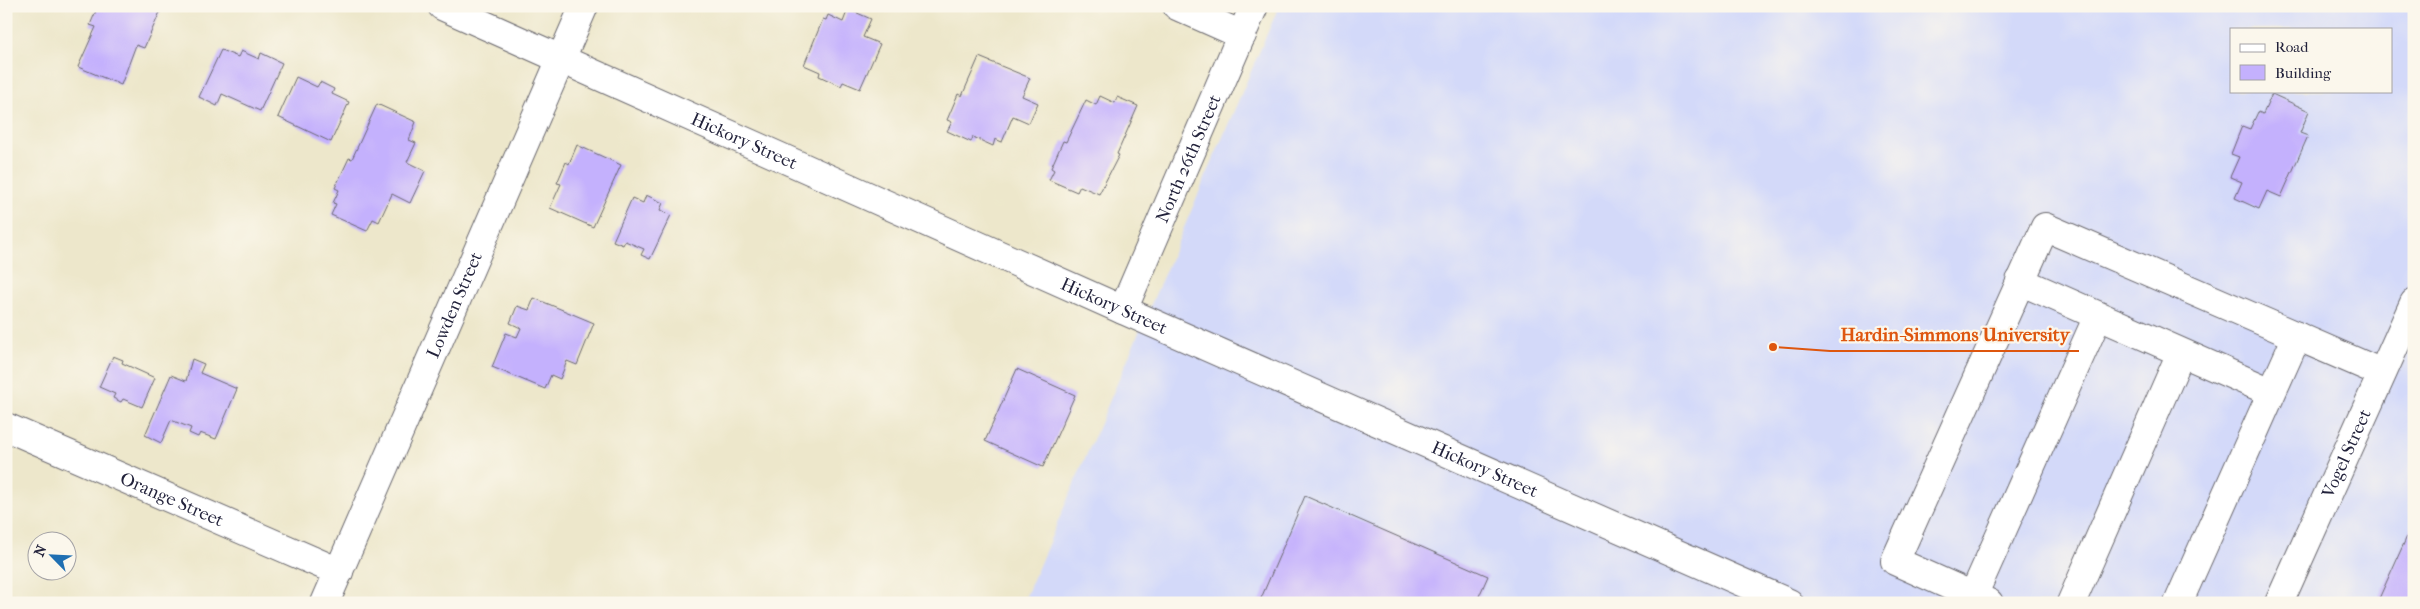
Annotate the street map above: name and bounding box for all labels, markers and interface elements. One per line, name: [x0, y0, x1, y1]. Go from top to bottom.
legend: [2230, 28, 2392, 92]
text: Road: [2275, 38, 2309, 56]
text: Building: [2275, 64, 2332, 82]
street label: North 26th Street: [1151, 91, 1225, 226]
street label: Hickory Street: [688, 108, 801, 174]
street label: Lowden Street: [422, 248, 487, 361]
street label: Hickory Street: [1058, 273, 1171, 339]
callout: Hardin-Simmons University: [1830, 317, 2079, 351]
text: Hardin-Simmons University: [1840, 324, 2070, 346]
street label: Vogel Street: [2317, 405, 2376, 502]
street label: Hickory Street: [1428, 437, 1542, 502]
street label: Orange Street: [117, 468, 227, 531]
north arrow: [28, 532, 78, 582]
text: N: [31, 542, 51, 559]

